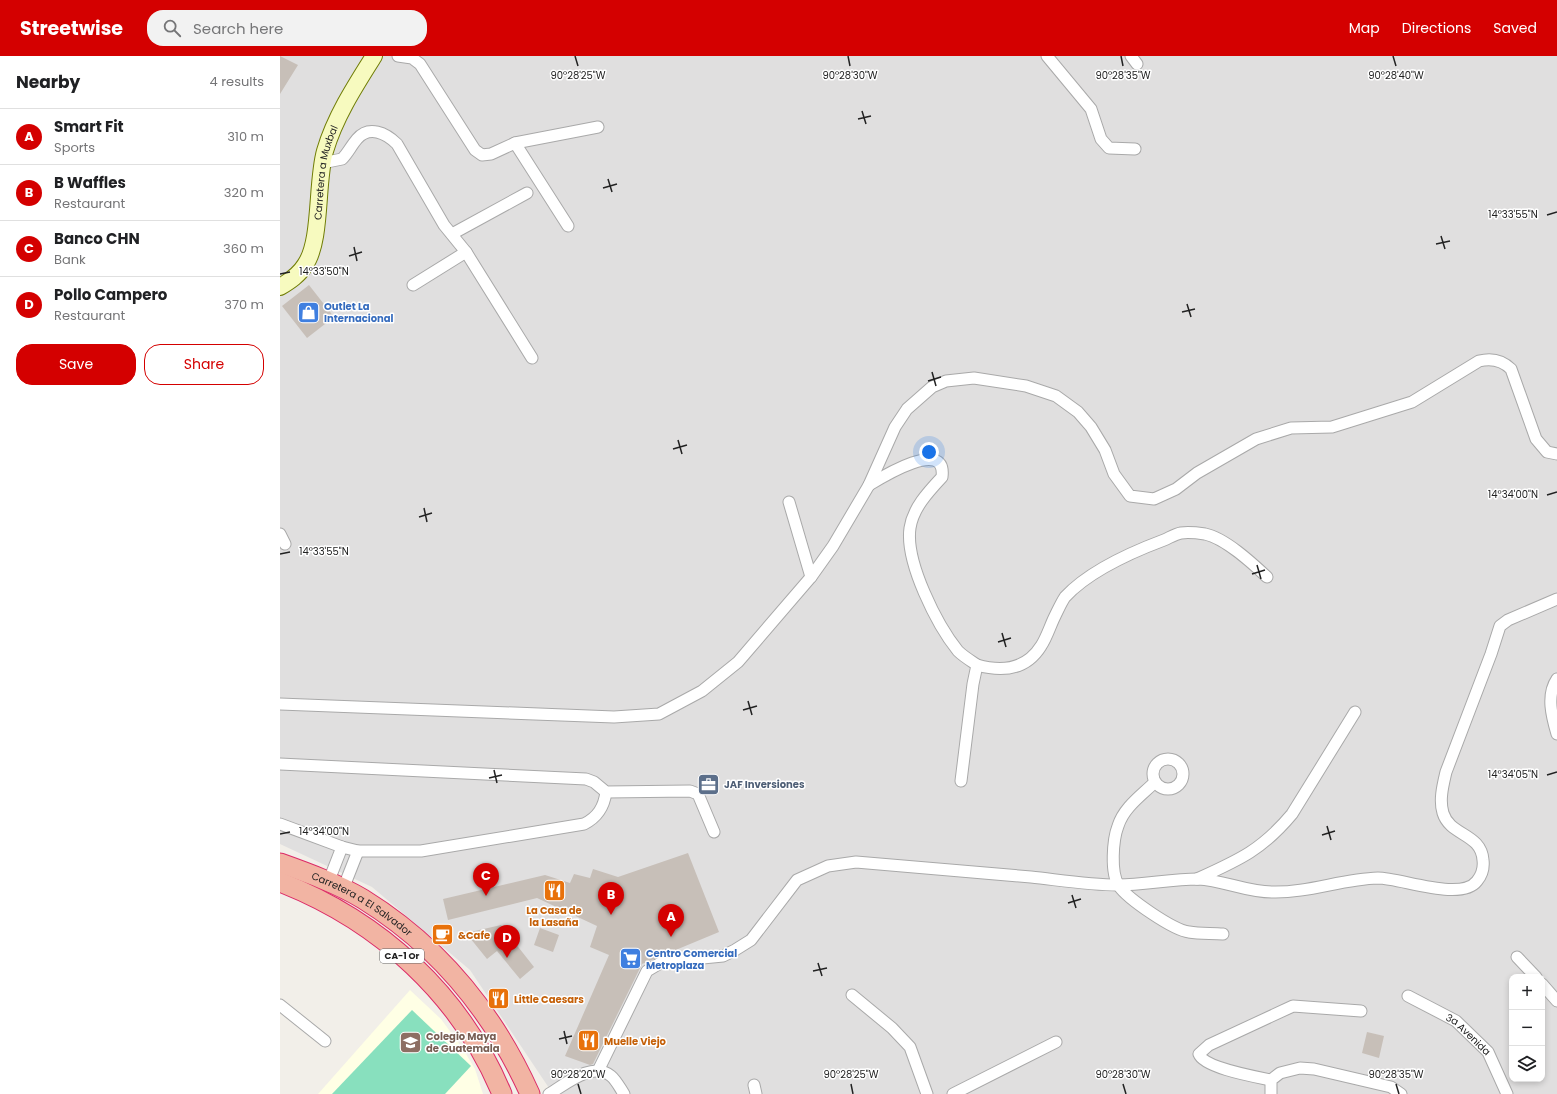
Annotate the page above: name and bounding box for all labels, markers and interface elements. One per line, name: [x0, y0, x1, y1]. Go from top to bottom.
search box: [147, 10, 427, 46]
text: Streetwise: [20, 15, 123, 42]
icon: search: [161, 17, 183, 39]
text: Search here: [193, 18, 283, 39]
text: Map: [1349, 18, 1380, 38]
text: Directions: [1402, 18, 1471, 38]
text: Saved: [1493, 18, 1537, 38]
text: 90°28'25"W: [550, 68, 606, 83]
text: 90°28'30"W: [822, 68, 878, 83]
text: 90°28'35"W: [1095, 68, 1151, 83]
text: 90°28'40"W: [1368, 68, 1424, 83]
text: Nearby: [16, 70, 80, 94]
text: 4 results: [210, 72, 264, 91]
text: Smart Fit: [54, 116, 124, 137]
street label: Carretera a Muxbal: [310, 123, 342, 221]
text: A: [24, 127, 34, 146]
text: 310 m: [227, 127, 264, 146]
text: Sports: [54, 138, 95, 157]
text: B Waffles: [54, 172, 126, 193]
text: B: [25, 183, 33, 202]
text: 320 m: [224, 183, 264, 202]
text: Restaurant: [54, 194, 125, 213]
text: 14°33'55"N: [1488, 207, 1538, 222]
text: Banco CHN: [54, 228, 140, 249]
text: C: [24, 239, 34, 258]
text: 360 m: [223, 239, 264, 258]
text: Bank: [54, 250, 86, 269]
text: 14°33'50"N: [299, 264, 349, 279]
text: Pollo Campero: [54, 284, 167, 305]
text: D: [24, 295, 34, 314]
text: 370 m: [224, 295, 264, 314]
shop icon: Outlet La Internacional: [295, 299, 321, 325]
place label: Outlet La Internacional: [324, 299, 394, 326]
text: Restaurant: [54, 306, 125, 325]
button: Save: [16, 344, 136, 385]
button: Share: [144, 344, 264, 385]
your location: [919, 442, 939, 462]
text: 14°34'00"N: [1488, 487, 1538, 502]
text: 14°33'55"N: [299, 544, 349, 559]
text: 14°34'05"N: [1488, 767, 1538, 782]
office icon: JAF Inversiones: [696, 771, 722, 797]
place label: JAF Inversiones: [724, 777, 805, 792]
text: 14°34'00"N: [299, 824, 349, 839]
pin: C: [473, 863, 499, 896]
street label: Carretera a El Salvador: [309, 868, 416, 940]
restaurant icon: La Casa de la Lasaña: [541, 877, 567, 903]
pin: B: [598, 882, 624, 915]
place label: La Casa de la Lasaña: [526, 903, 582, 930]
pin: A: [658, 904, 684, 937]
cafe icon: &Cafe: [429, 922, 455, 948]
pin: D: [494, 925, 520, 958]
place label: &Cafe: [458, 928, 490, 943]
supermarket icon: Centro Comercial Metroplaza: [617, 946, 643, 972]
place label: Centro Comercial Metroplaza: [646, 946, 737, 973]
road number: CA-1 Or: [380, 949, 424, 963]
map controls: [1509, 974, 1545, 1082]
button: +: [1509, 974, 1545, 1010]
restaurant icon: Little Caesars: [485, 986, 511, 1012]
place label: Little Caesars: [514, 992, 584, 1007]
street label: 3a Avenida: [1443, 1010, 1494, 1059]
button: −: [1509, 1010, 1545, 1046]
restaurant icon: Muelle Viejo: [576, 1028, 602, 1054]
school or university icon: Colegio Maya de Guatemala: [398, 1029, 424, 1055]
place label: Colegio Maya de Guatemala: [426, 1029, 500, 1056]
place label: Muelle Viejo: [604, 1034, 667, 1049]
button: layers: [1509, 1046, 1545, 1082]
text: 90°28'20"W: [550, 1067, 606, 1082]
text: 90°28'25"W: [823, 1067, 879, 1082]
text: 90°28'30"W: [1095, 1067, 1151, 1082]
text: 90°28'35"W: [1368, 1067, 1424, 1082]

